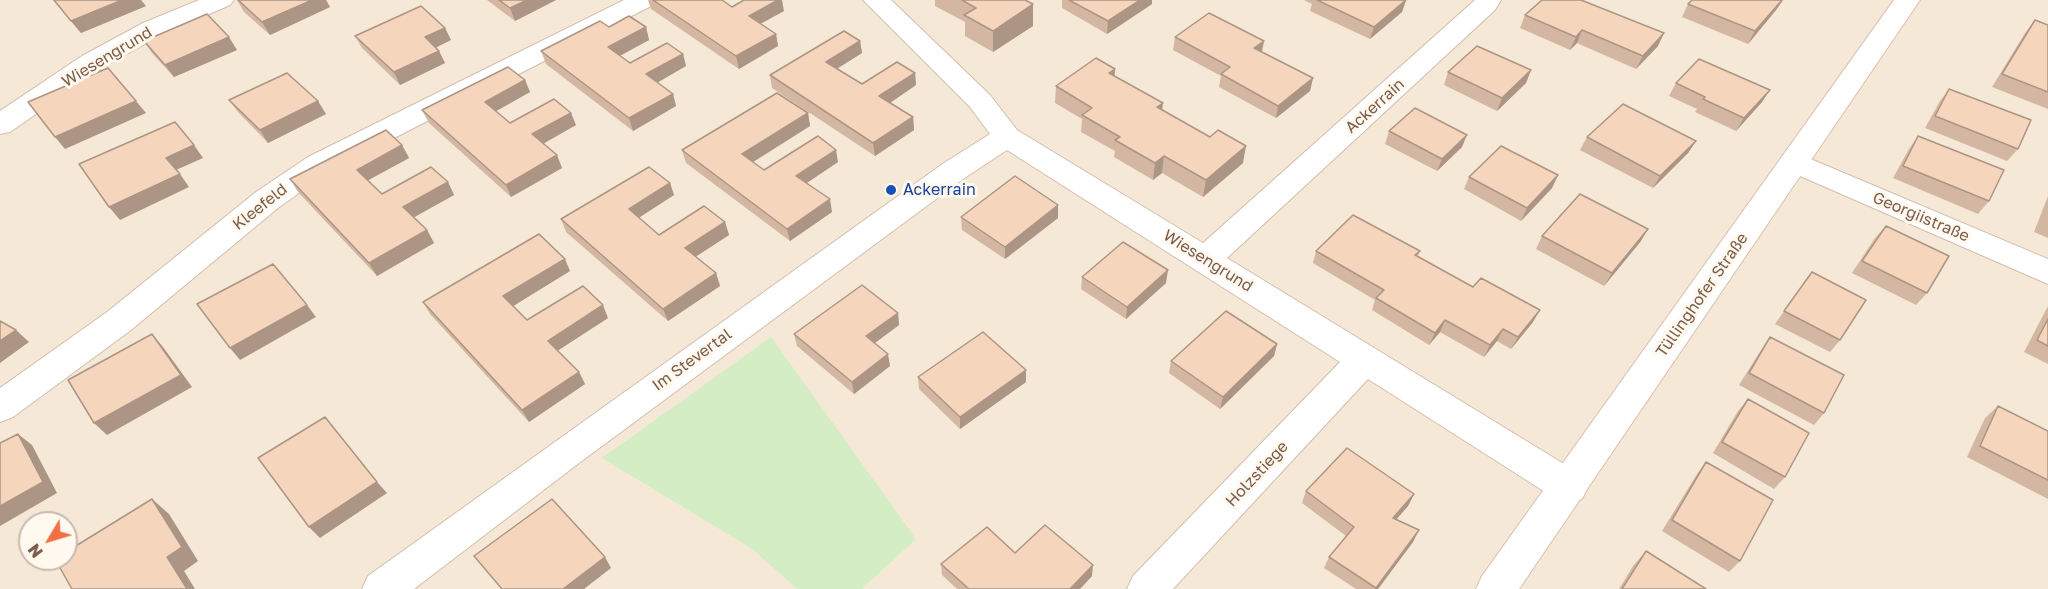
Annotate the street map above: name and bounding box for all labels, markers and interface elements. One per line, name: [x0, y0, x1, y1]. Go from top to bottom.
street label: Wiesengrund: [58, 23, 156, 91]
street label: Ackerrain: [1342, 75, 1408, 137]
street label: Kleefeld: [229, 180, 291, 234]
place label: Ackerrain: [903, 180, 976, 200]
marker: Ackerrain: [884, 183, 898, 197]
street label: Georgiistraße: [1870, 188, 1972, 246]
street label: Wiesengrund: [1160, 226, 1256, 296]
street label: Tüllinghofer Straße: [1652, 229, 1752, 361]
street label: Im Stevertal: [649, 325, 735, 395]
street label: Holzstiege: [1222, 437, 1292, 511]
north arrow: [18, 511, 78, 571]
text: N: [24, 540, 47, 562]

